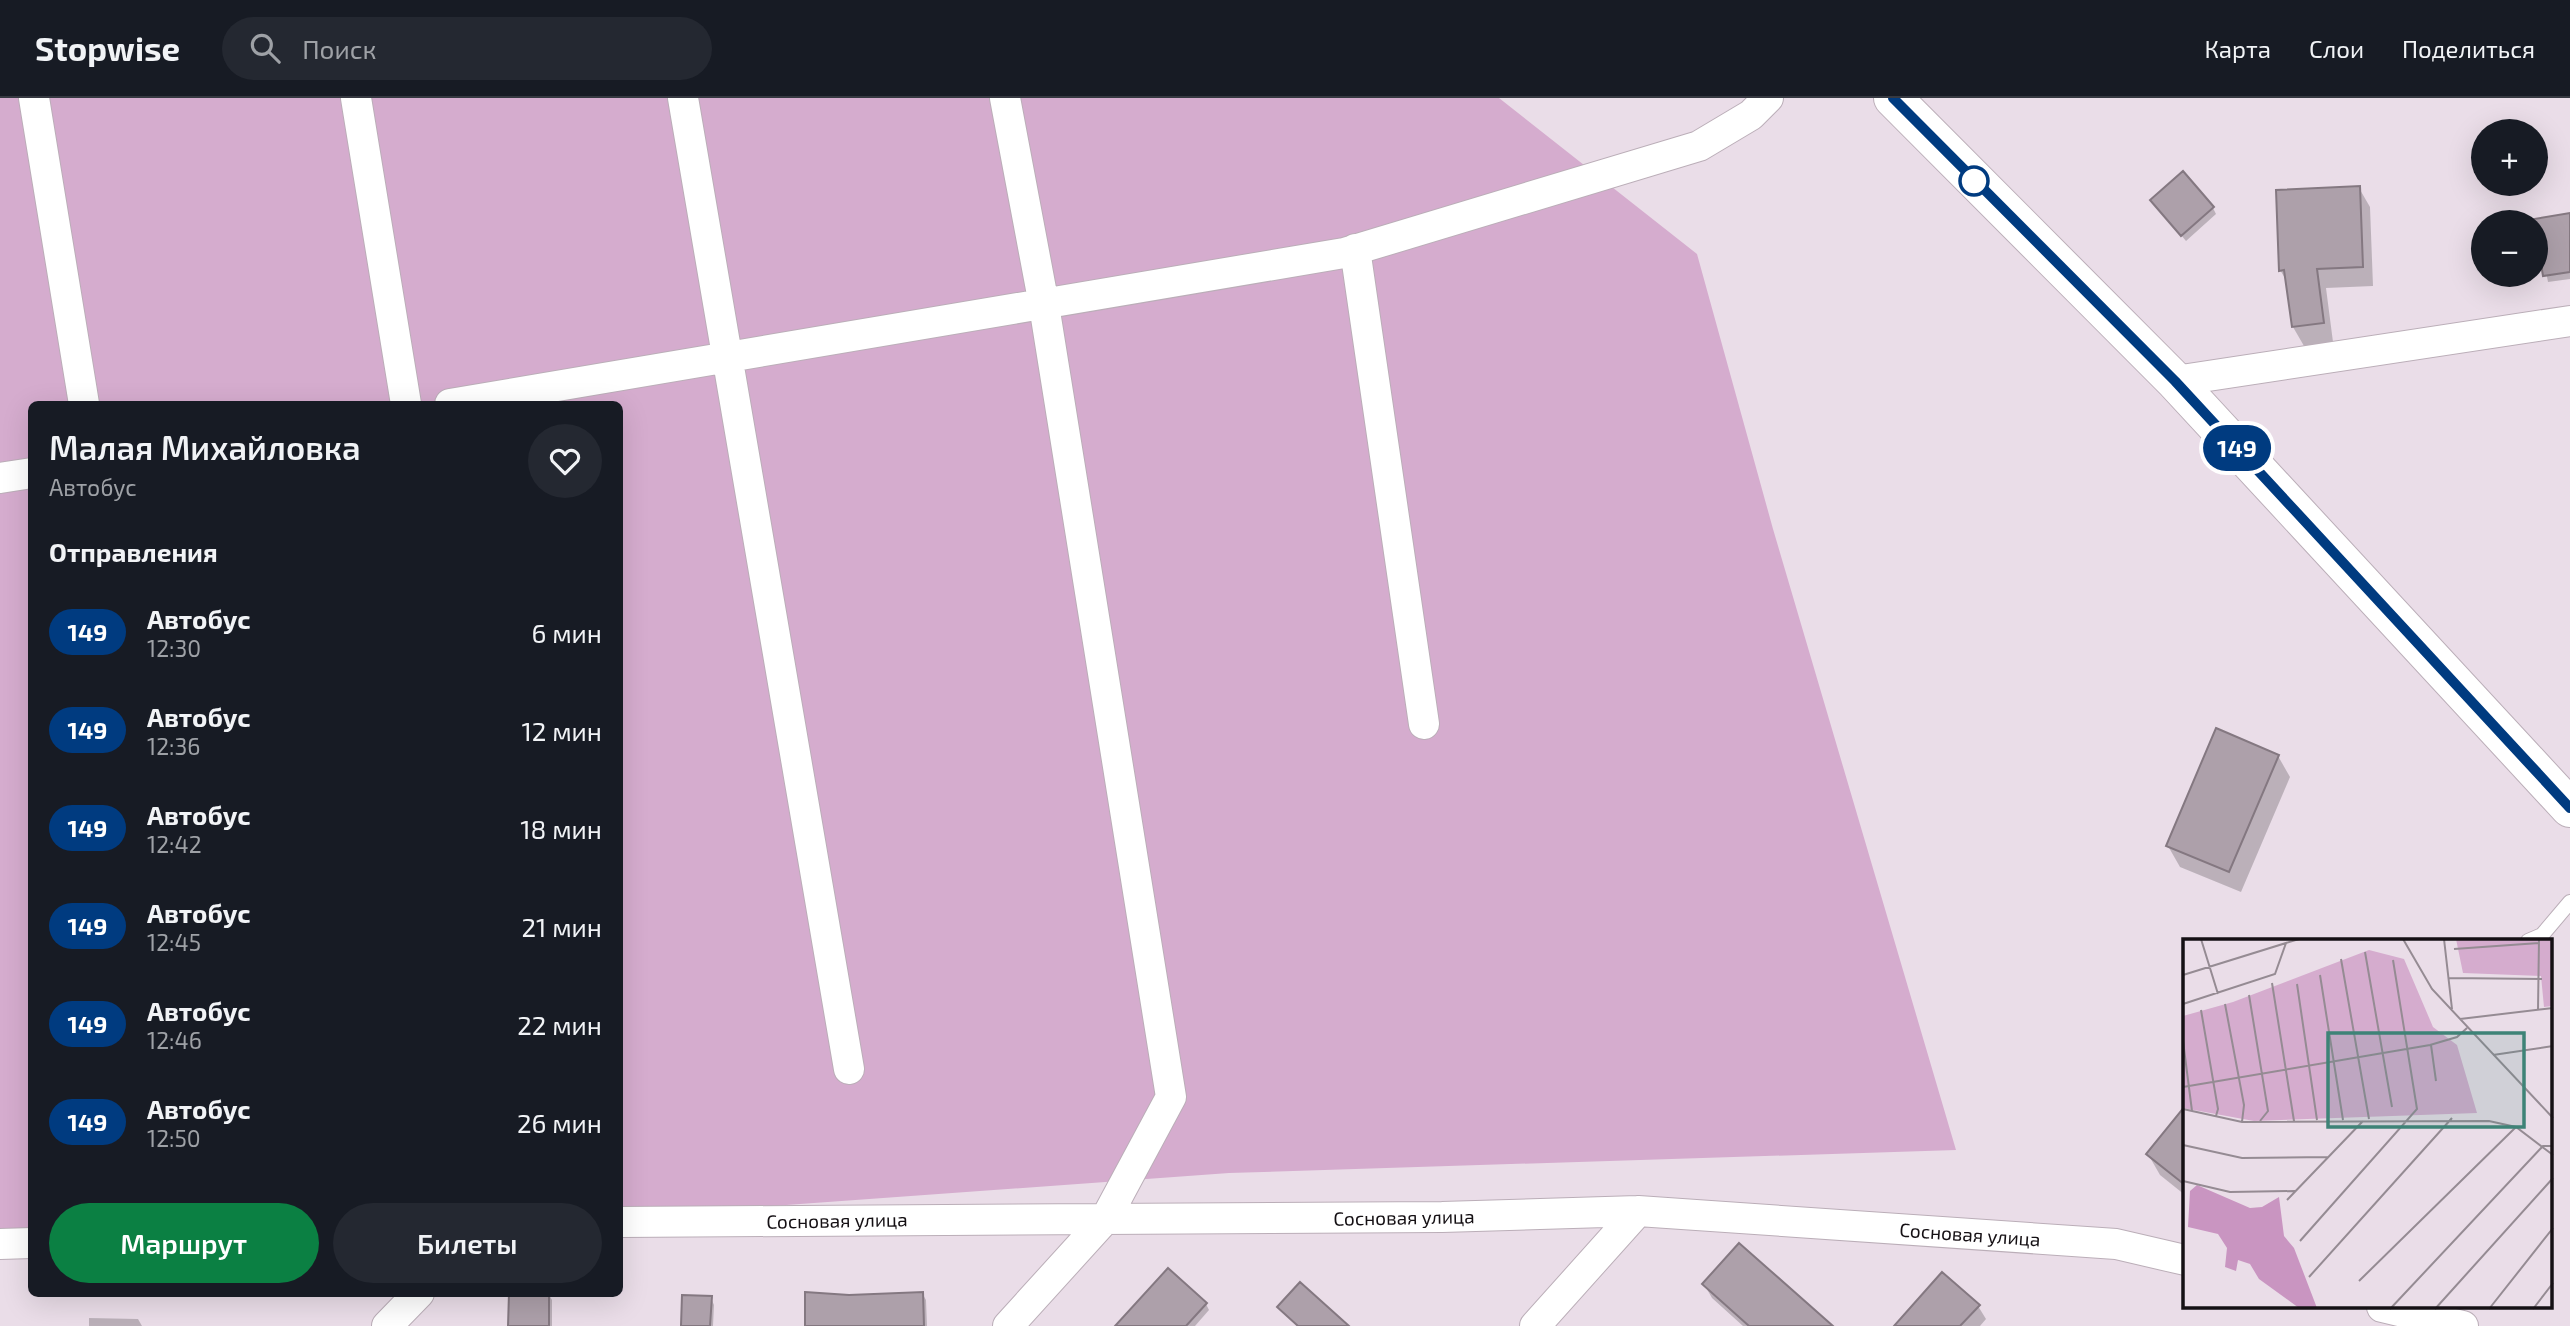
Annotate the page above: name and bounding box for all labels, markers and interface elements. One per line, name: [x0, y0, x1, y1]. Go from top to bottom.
search box: [222, 17, 712, 80]
text: Stopwise: [35, 28, 180, 68]
icon: search: [246, 29, 284, 67]
text: Поиск: [302, 33, 376, 64]
text: Карта: [2204, 34, 2271, 63]
text: Слои: [2309, 34, 2364, 63]
text: Поделиться: [2402, 34, 2535, 63]
map controls: [2471, 119, 2548, 287]
button: +: [2471, 119, 2548, 196]
unlabelled marker: [1959, 166, 1989, 196]
button: −: [2471, 210, 2548, 287]
button: heart: [528, 424, 602, 498]
line badge: 149: [2197, 425, 2277, 471]
text: Малая Михайловка: [49, 427, 361, 467]
text: 149: [2217, 433, 2257, 462]
text: Автобус: [49, 473, 137, 501]
text: Отправления: [49, 536, 218, 567]
text: Автобус: [147, 603, 250, 634]
text: 149: [68, 617, 107, 646]
text: 6 мин: [531, 617, 602, 648]
text: 12:30: [147, 634, 201, 662]
text: Автобус: [147, 701, 250, 732]
text: 149: [68, 715, 107, 744]
text: 12 мин: [521, 715, 602, 746]
text: 12:36: [147, 732, 200, 760]
text: Автобус: [147, 799, 250, 830]
text: 149: [68, 813, 107, 842]
text: 18 мин: [520, 813, 602, 844]
text: 12:42: [147, 830, 202, 858]
text: Автобус: [147, 897, 250, 928]
text: 149: [68, 911, 107, 940]
text: 21 мин: [521, 911, 602, 942]
text: 12:45: [147, 928, 201, 956]
inset map: [2183, 939, 2552, 1308]
text: Автобус: [147, 995, 250, 1026]
text: 149: [68, 1009, 107, 1038]
text: 22 мин: [517, 1009, 602, 1040]
text: 12:46: [147, 1026, 202, 1054]
text: Автобус: [147, 1093, 250, 1124]
text: 149: [68, 1107, 107, 1136]
text: 26 мин: [517, 1107, 602, 1138]
text: 12:50: [147, 1124, 201, 1152]
button: Маршрут: [49, 1203, 319, 1283]
button: Билеты: [333, 1203, 602, 1283]
street label: Сосновая улица: [1333, 1204, 1475, 1231]
street label: Сосновая улица: [766, 1207, 908, 1234]
street label: Сосновая улица: [1899, 1218, 2041, 1251]

